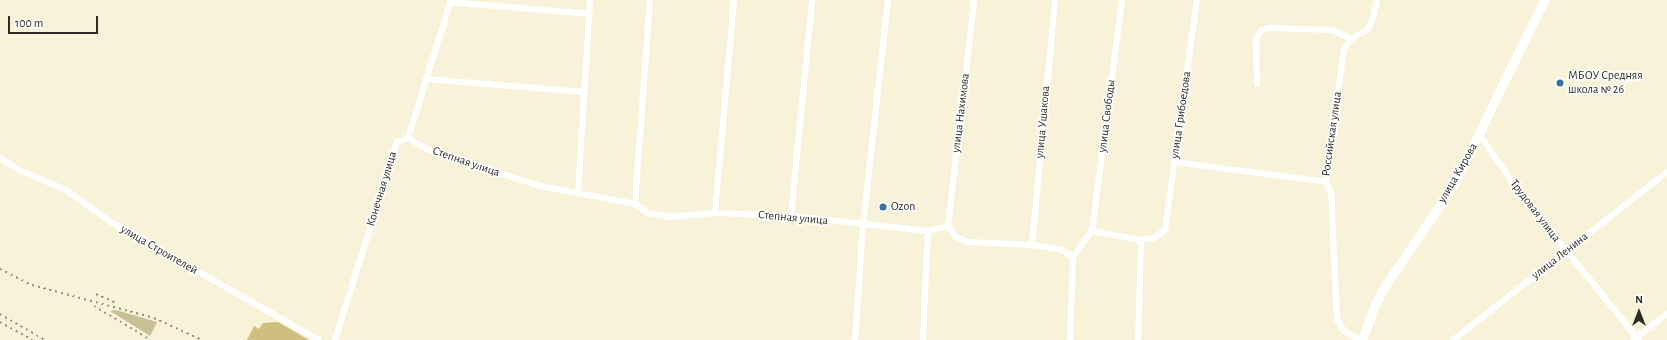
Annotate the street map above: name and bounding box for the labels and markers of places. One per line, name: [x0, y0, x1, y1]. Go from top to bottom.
place label: МБОУ Средняя школа № 26: [1568, 69, 1643, 97]
marker: МБОУ Средняя школа № 26: [1555, 78, 1565, 88]
place label: Ozon: [891, 200, 915, 214]
marker: Ozon: [878, 202, 888, 212]

